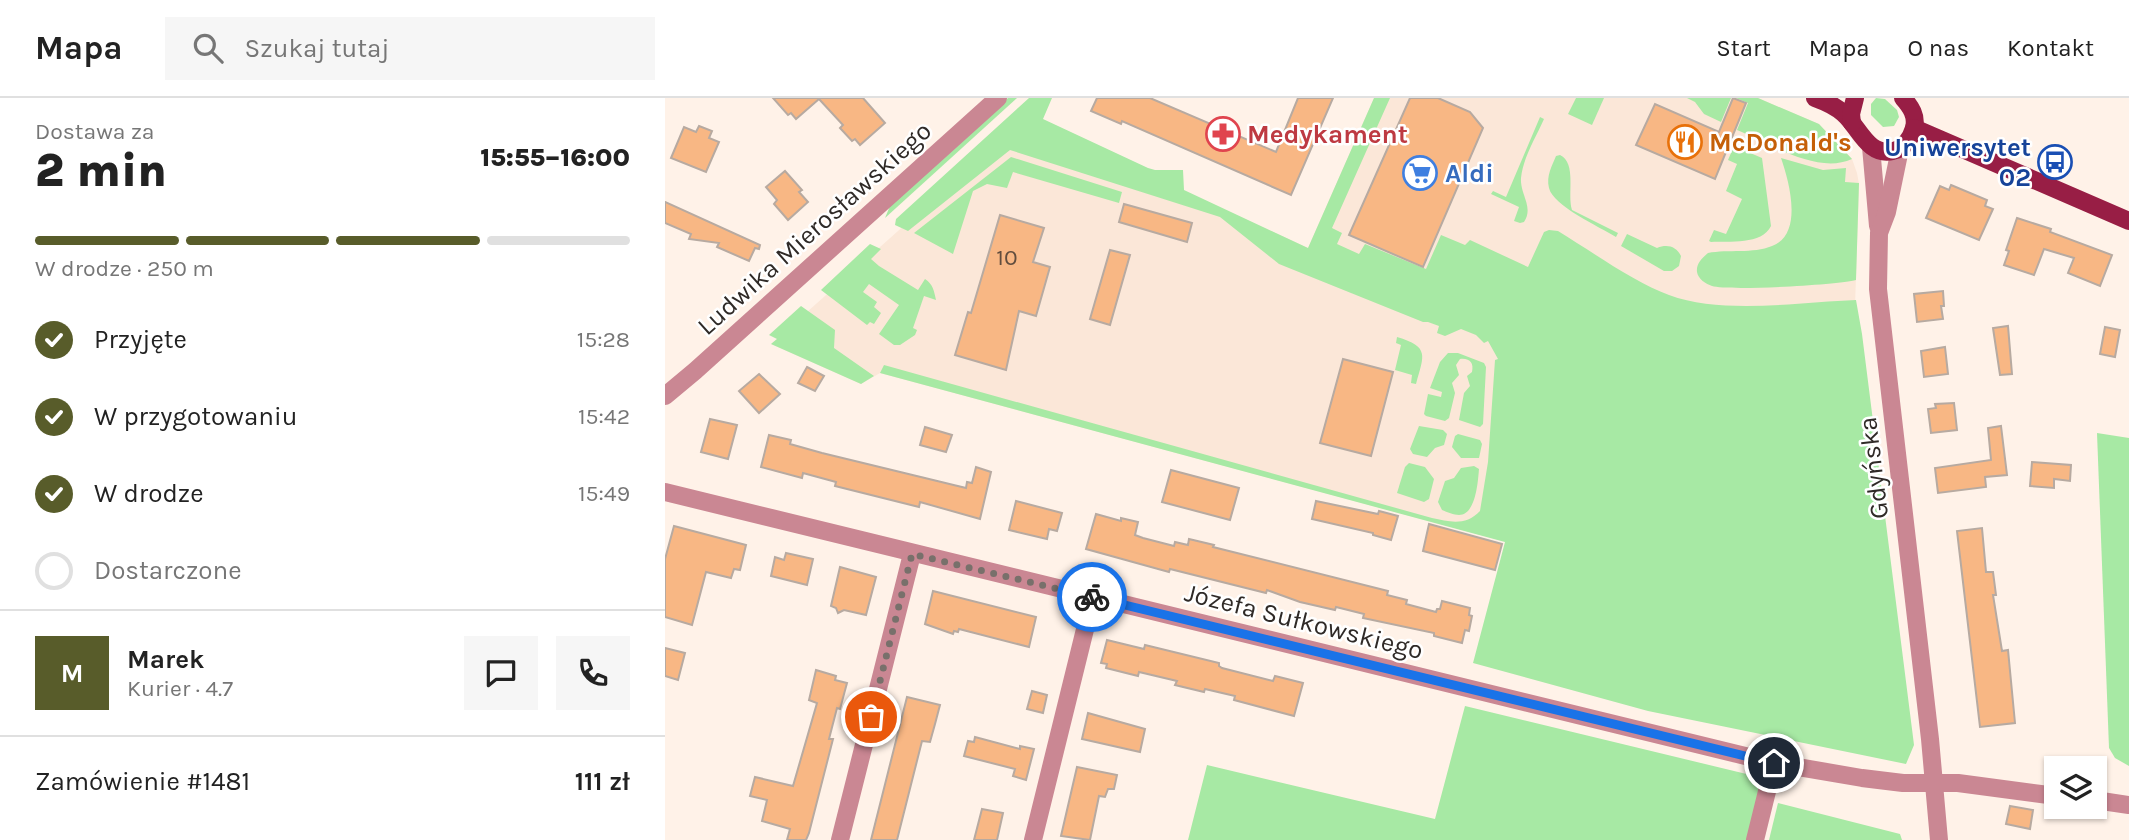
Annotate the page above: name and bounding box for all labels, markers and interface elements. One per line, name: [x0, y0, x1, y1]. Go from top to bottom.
search box: [165, 17, 655, 80]
text: Mapa: [35, 29, 123, 67]
icon: search: [189, 29, 227, 67]
text: Szukaj tutaj: [245, 33, 389, 64]
text: Start: [1716, 34, 1771, 62]
text: Mapa: [1809, 34, 1870, 62]
text: O nas: [1908, 34, 1969, 62]
text: Kontakt: [2007, 34, 2094, 62]
street label: Ludwika Mierosławskiego: [691, 115, 938, 342]
pharmacy icon: Medykament: [1204, 115, 1242, 153]
text: Dostawa za: [35, 118, 155, 145]
place label: Medykament: [1247, 119, 1408, 150]
restaurant icon: McDonald's: [1666, 123, 1704, 161]
place label: McDonald's: [1709, 127, 1852, 158]
place label: Uniwersytet 02: [1884, 132, 2031, 193]
text: 15:55–16:00: [480, 142, 630, 173]
bus stop icon: Uniwersytet 02: [2036, 143, 2074, 181]
text: 2 min: [35, 144, 167, 198]
supermarket icon: Aldi: [1401, 154, 1439, 192]
place label: Aldi: [1445, 158, 1494, 189]
house number: 10: [996, 244, 1018, 271]
text: W drodze · 250 m: [35, 255, 214, 282]
icon: check: [35, 321, 73, 359]
text: Przyjęte: [94, 324, 187, 355]
text: 15:28: [577, 326, 630, 353]
icon: check: [35, 398, 73, 436]
text: W przygotowaniu: [94, 401, 297, 432]
text: 15:42: [578, 403, 630, 430]
street label: Gdyńska: [1852, 415, 1895, 521]
icon: check: [35, 475, 73, 513]
text: W drodze: [94, 478, 204, 509]
text: 15:49: [578, 480, 630, 507]
text: Dostarczone: [94, 555, 242, 586]
courier: [1057, 562, 1127, 632]
street label: Józefa Sułkowskiego: [1181, 577, 1426, 666]
icon: bike: [1073, 578, 1111, 616]
button: chat: [464, 636, 538, 710]
button: phone: [556, 636, 630, 710]
text: Marek: [127, 644, 204, 675]
text: M: [61, 658, 83, 689]
text: Kurier · 4.7: [127, 675, 233, 702]
pin: [841, 687, 901, 747]
icon: bag: [852, 698, 890, 736]
pin: [1744, 733, 1804, 793]
icon: home: [1755, 744, 1793, 782]
map controls: [2044, 756, 2107, 819]
button: layers: [2044, 756, 2107, 819]
text: Zamówienie #1481: [35, 766, 250, 797]
text: 111 zł: [575, 766, 630, 797]

